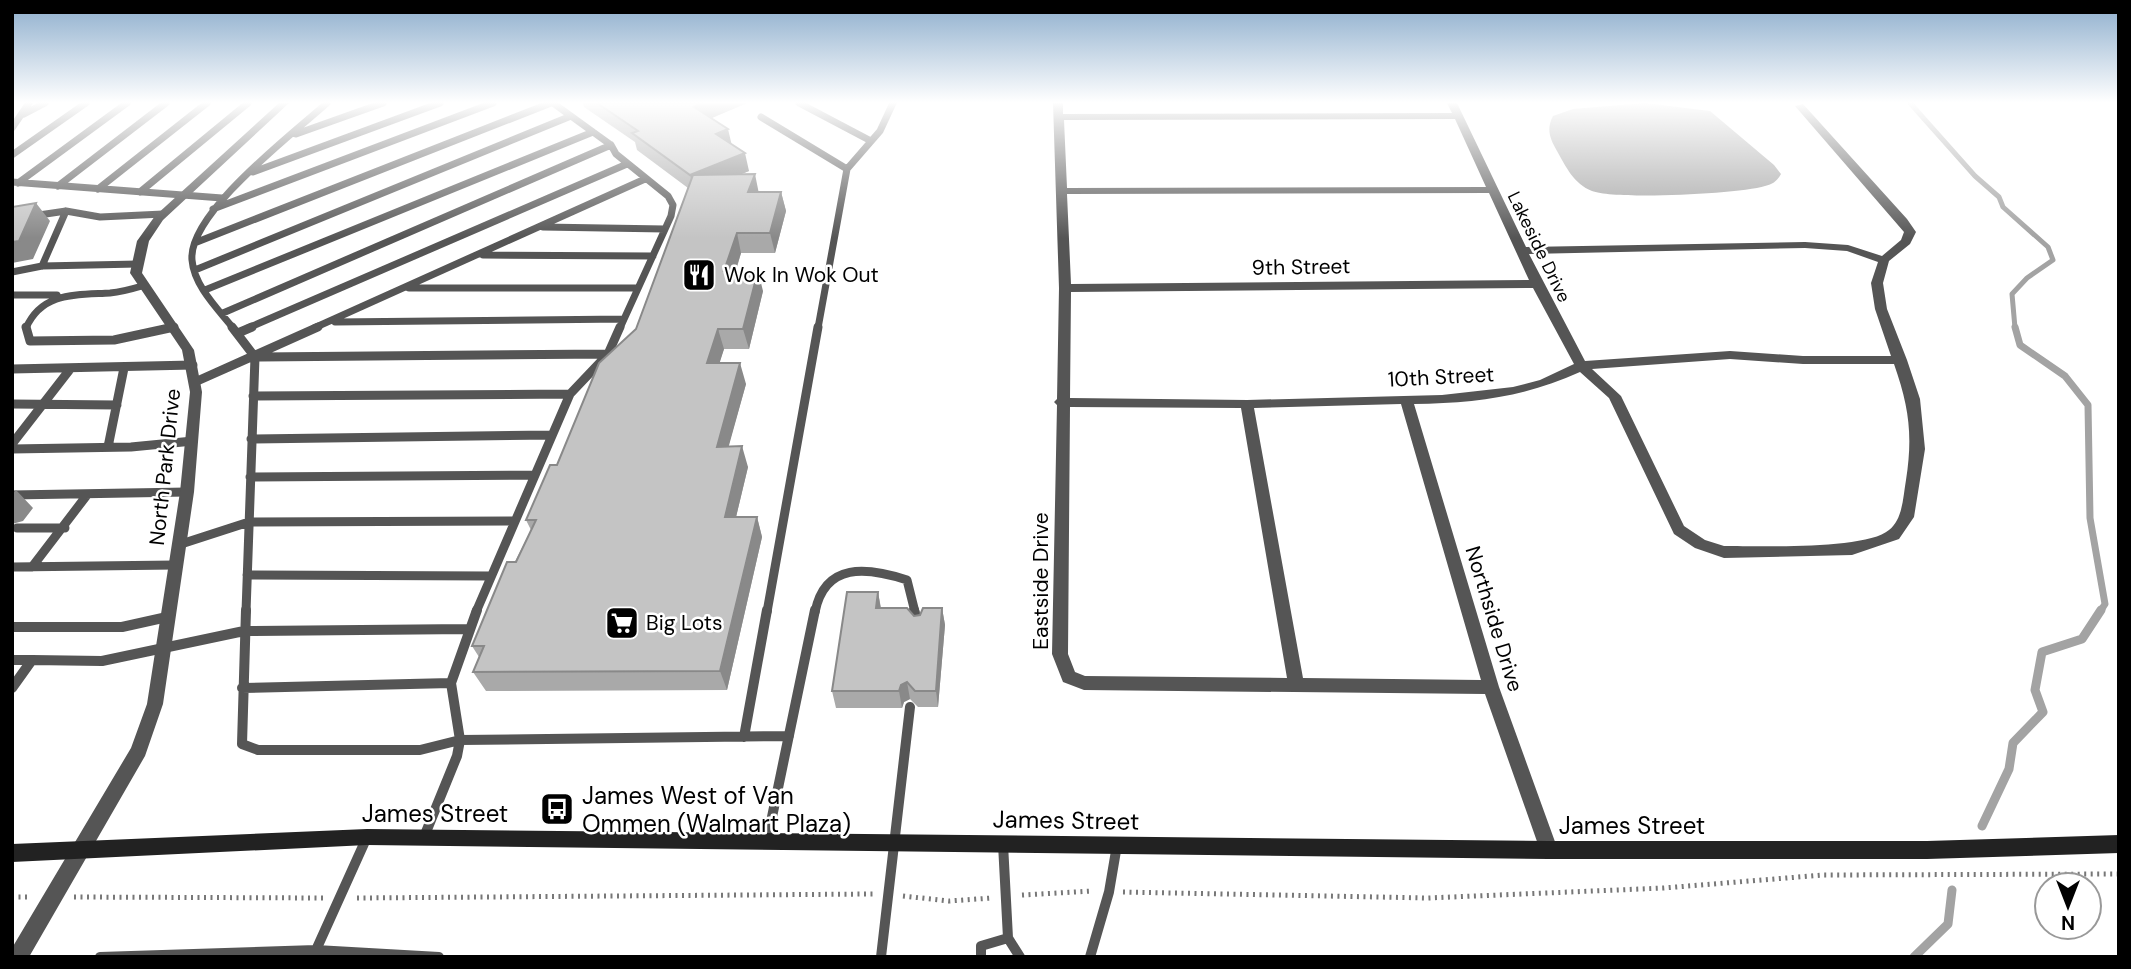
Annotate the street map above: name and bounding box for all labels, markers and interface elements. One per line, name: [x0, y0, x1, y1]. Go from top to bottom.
street label: Lakeside Drive: [1502, 188, 1576, 306]
street label: 9th Street: [1251, 252, 1351, 282]
restaurant icon: Wok In Wok Out: [680, 256, 718, 294]
place label: Wok In Wok Out: [724, 261, 879, 289]
street label: 10th Street: [1387, 360, 1495, 394]
street label: North Park Drive: [143, 387, 187, 547]
street label: Eastside Drive: [1027, 512, 1055, 650]
street label: Northside Drive: [1459, 543, 1529, 695]
supermarket icon: Big Lots: [603, 604, 641, 642]
place label: Big Lots: [646, 609, 722, 637]
place label: James West of Van Ommen (Walmart Plaza): [582, 780, 851, 839]
bus stop icon: James West of Van Ommen (Walmart Plaza): [538, 790, 576, 828]
street label: James Street: [362, 798, 508, 829]
street label: James Street: [992, 803, 1140, 837]
street label: James Street: [1559, 810, 1705, 841]
north arrow: [2033, 871, 2103, 941]
text: N: [2061, 910, 2075, 935]

